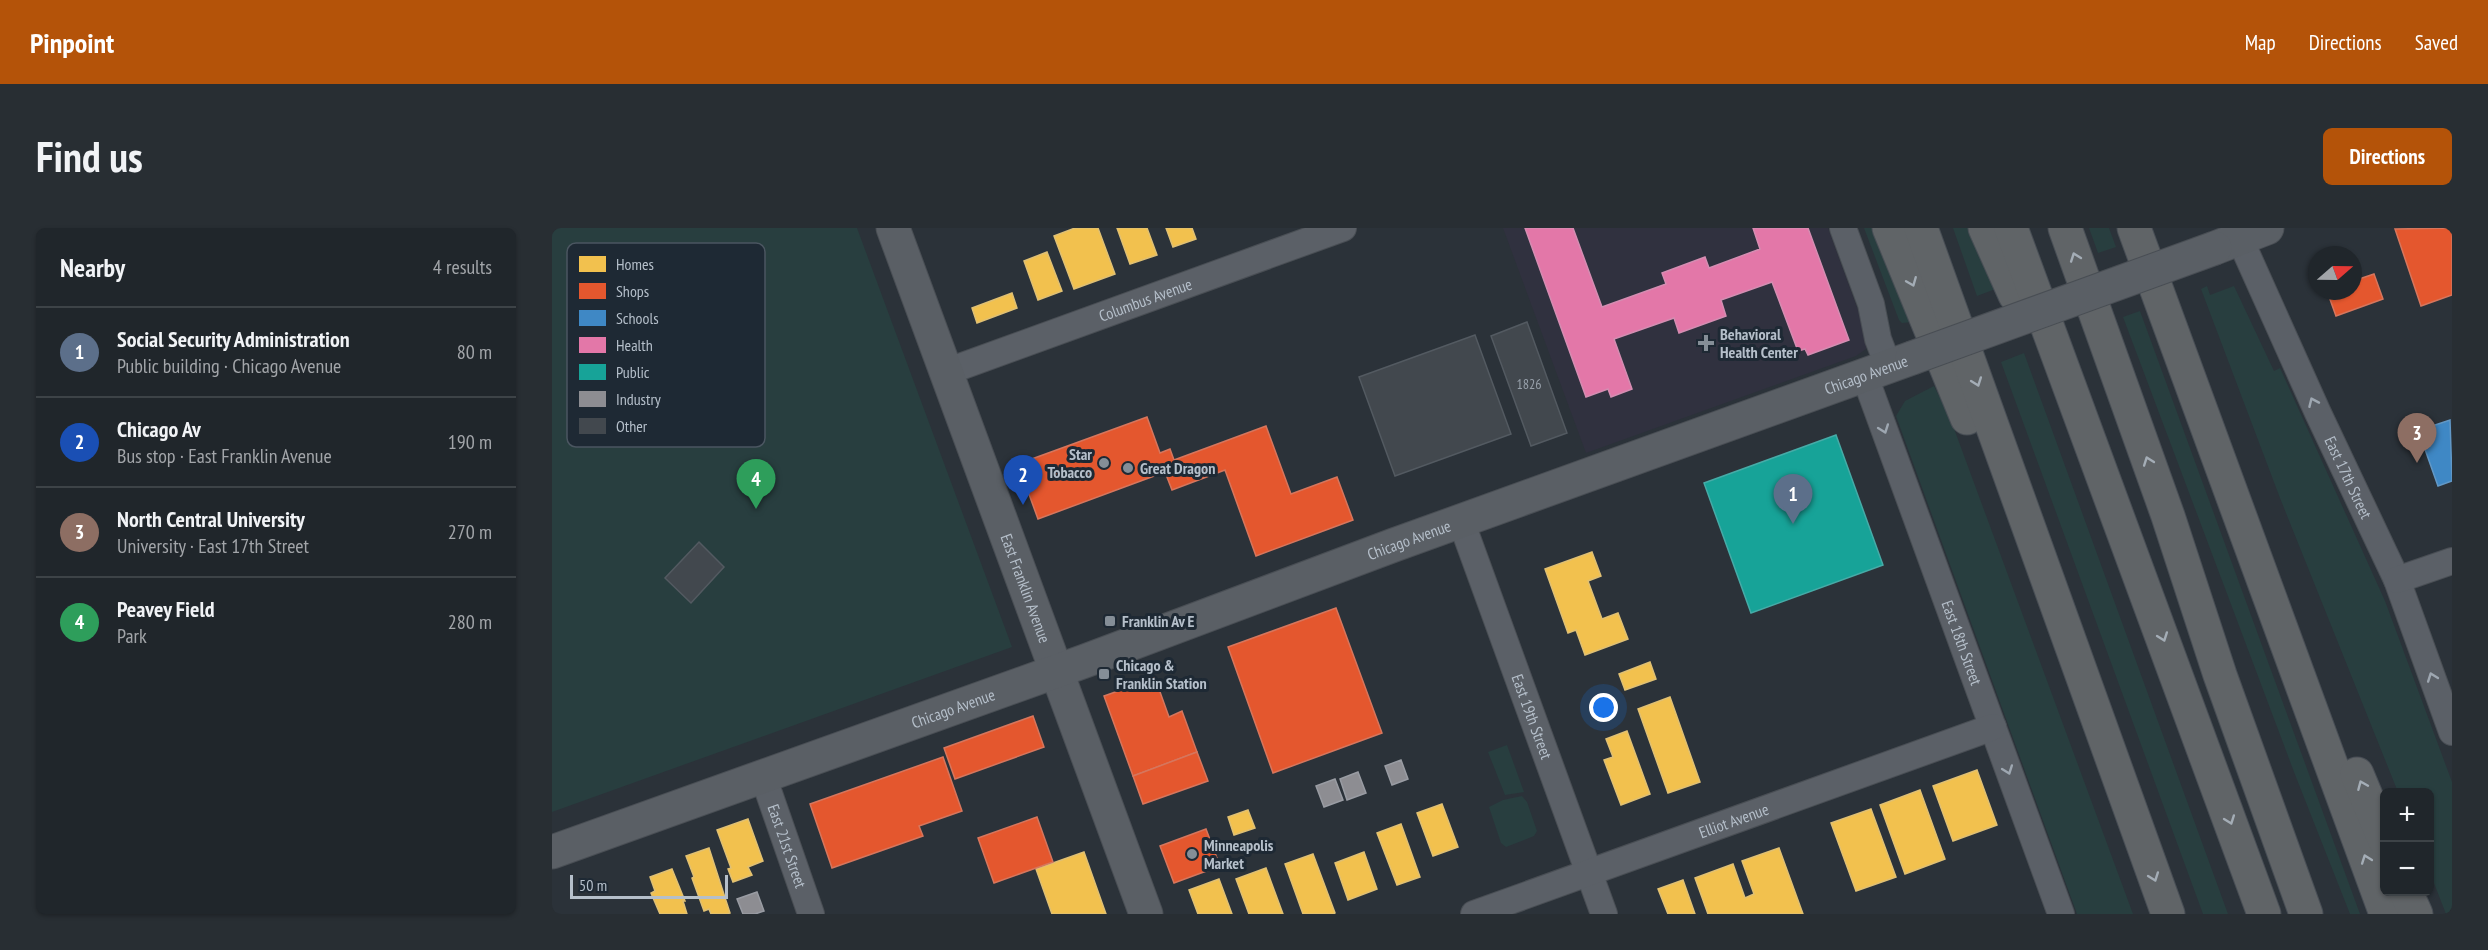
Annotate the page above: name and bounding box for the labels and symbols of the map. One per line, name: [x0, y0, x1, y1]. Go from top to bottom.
legend: [567, 243, 765, 447]
north arrow: [2308, 246, 2362, 300]
one-way arrow: [2070, 253, 2083, 263]
text: Homes: [616, 254, 654, 274]
street label: Columbus Avenue: [1096, 274, 1195, 326]
one-way arrow: [1904, 276, 1917, 287]
text: Shops: [616, 281, 649, 301]
text: Schools: [616, 308, 659, 328]
place label: Behavioral Health Center: [1720, 324, 1798, 362]
marker: Behavioral Health Center: [1697, 334, 1715, 352]
text: Health: [616, 335, 653, 355]
street label: Chicago Avenue: [1822, 350, 1910, 399]
text: Public: [616, 362, 650, 382]
house number: 1826: [1516, 375, 1542, 393]
one-way arrow: [1969, 376, 1982, 387]
text: Industry: [616, 389, 661, 409]
one-way arrow: [2308, 398, 2320, 409]
pin: 3: [2398, 414, 2436, 463]
text: Other: [616, 416, 648, 436]
one-way arrow: [1877, 423, 1890, 433]
street label: East 17th Street: [2320, 433, 2377, 522]
place label: Star Tobacco: [1047, 444, 1092, 482]
pin: 2: [1004, 456, 1042, 505]
marker: Star Tobacco: [1097, 456, 1111, 470]
one-way arrow: [2142, 456, 2155, 467]
place label: Great Dragon: [1140, 458, 1215, 478]
pin: 4: [736, 460, 776, 509]
marker: Great Dragon: [1121, 461, 1135, 475]
pin: 1: [1774, 474, 1812, 524]
street label: Chicago Avenue: [1364, 515, 1453, 564]
street label: East Franklin Avenue: [997, 531, 1055, 646]
street label: East 18th Street: [1937, 597, 1987, 688]
place label: Franklin Av E: [1122, 611, 1195, 631]
marker: Franklin Av E: [1103, 614, 1117, 628]
one-way arrow: [2156, 631, 2168, 642]
place label: Chicago & Franklin Station: [1116, 655, 1207, 693]
marker: Chicago & Franklin Station: [1097, 667, 1111, 681]
street label: East 19th Street: [1508, 671, 1557, 762]
one-way arrow: [2427, 672, 2440, 683]
street label: Chicago Avenue: [909, 684, 997, 732]
your location: [1589, 693, 1618, 722]
one-way arrow: [2001, 764, 2014, 775]
one-way arrow: [2357, 780, 2369, 791]
street label: Elliot Avenue: [1696, 799, 1771, 842]
street label: East 21st Street: [764, 801, 811, 891]
one-way arrow: [2223, 814, 2235, 825]
place label: Minneapolis Market: [1204, 835, 1274, 873]
marker: Minneapolis Market: [1185, 847, 1199, 861]
one-way arrow: [2361, 854, 2373, 865]
scale bar: [570, 872, 728, 900]
one-way arrow: [2147, 872, 2160, 882]

